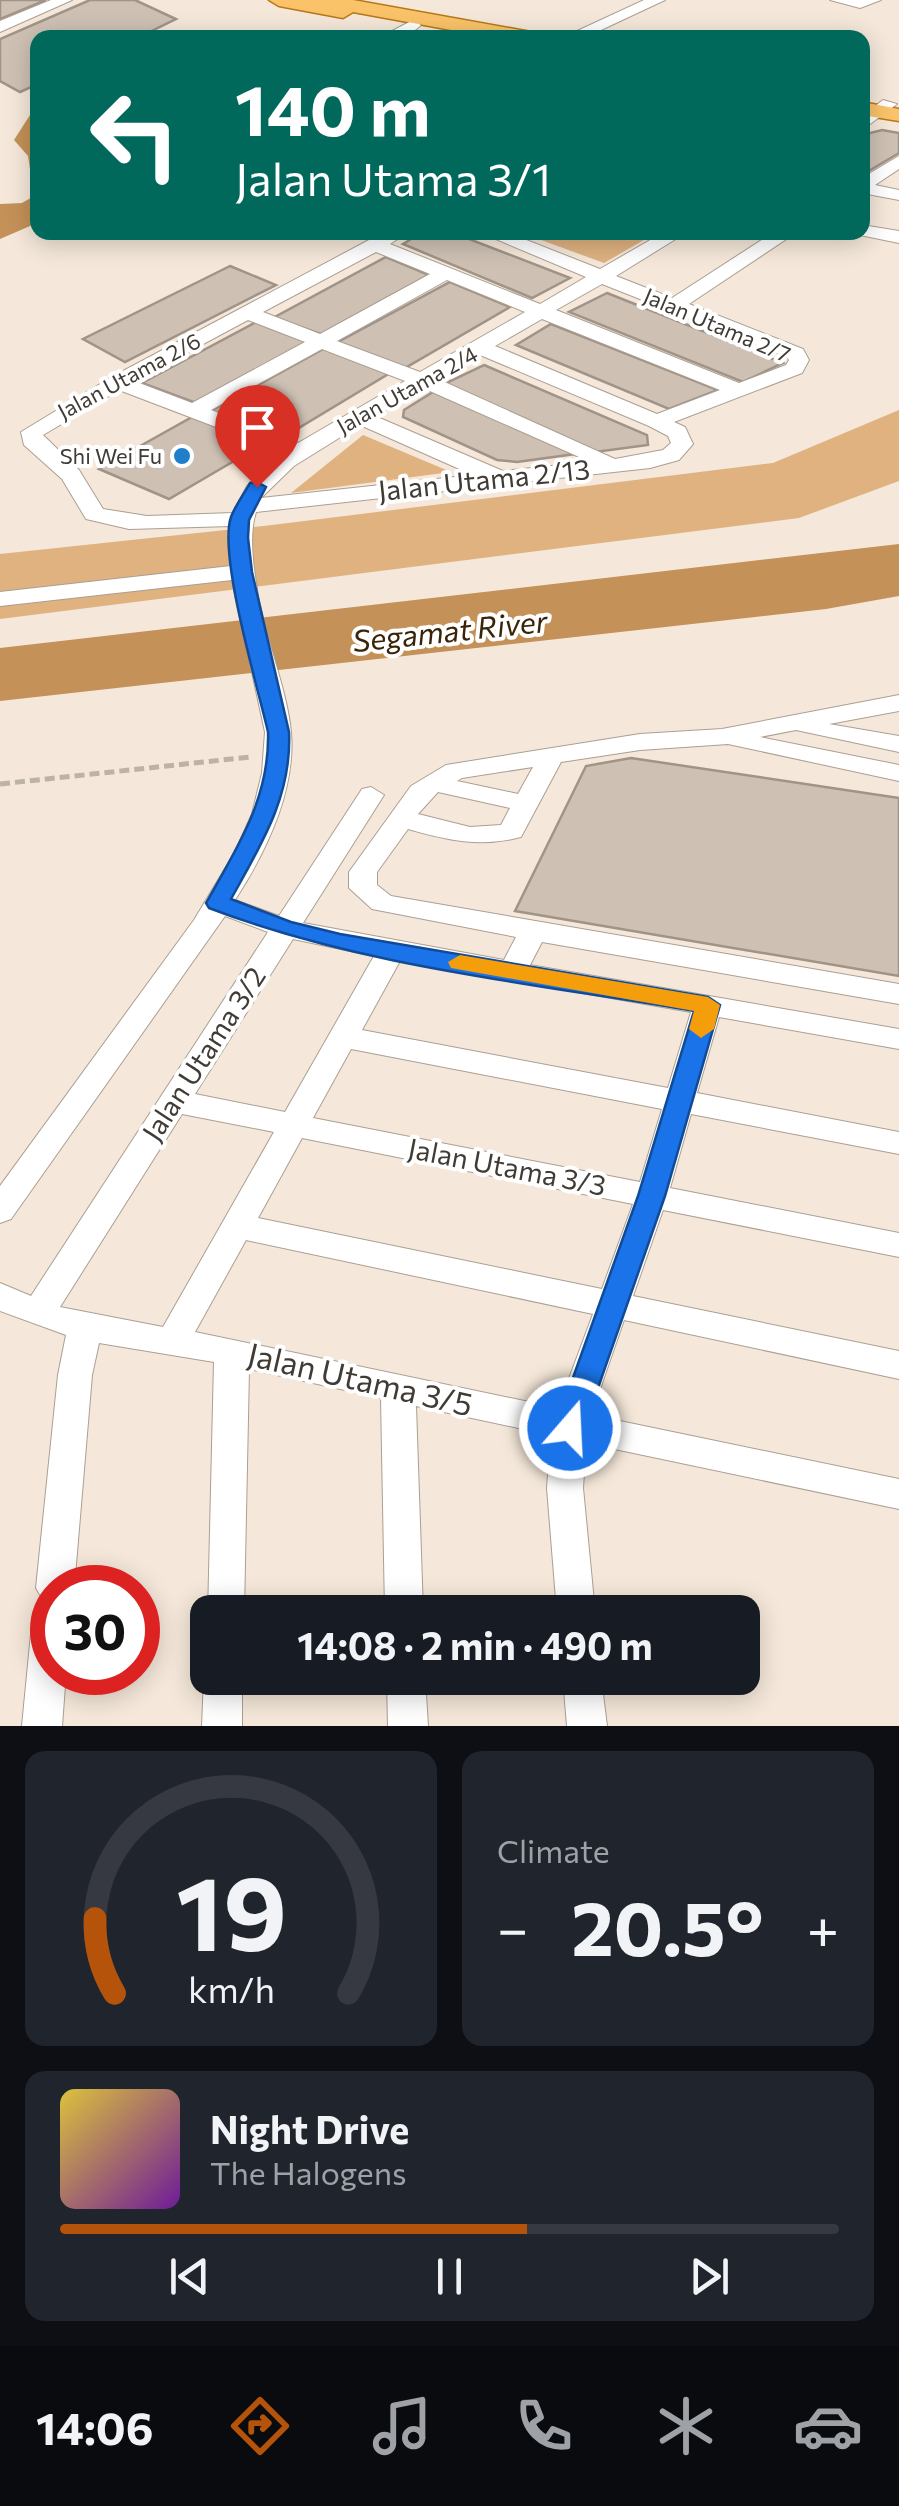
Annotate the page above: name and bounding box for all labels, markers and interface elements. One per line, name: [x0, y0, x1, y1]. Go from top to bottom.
text: 140 m: [235, 65, 431, 150]
icon: left: [70, 70, 200, 200]
text: Jalan Utama 3/1: [235, 150, 551, 205]
street label: Jalan Utama 2/7: [640, 281, 795, 368]
street label: Jalan Utama 2/6: [53, 327, 205, 425]
street label: Jalan Utama 2/4: [332, 340, 482, 439]
pin: [215, 385, 300, 488]
icon: arrive: [230, 400, 285, 455]
place label: Shi Wei Fu: [60, 442, 162, 469]
marker: Shi Wei Fu: [171, 445, 193, 467]
street label: Jalan Utama 2/13: [376, 451, 592, 507]
water label: Segamat River: [350, 601, 550, 658]
street label: Jalan Utama 3/2: [134, 960, 272, 1147]
street label: Jalan Utama 3/3: [405, 1130, 609, 1202]
street label: Jalan Utama 3/5: [244, 1333, 477, 1423]
position arrow: [518, 1376, 622, 1480]
speed limit sign: 30: [30, 1565, 160, 1695]
text: 14:08 · 2 min · 490 m: [297, 1621, 653, 1668]
text: Climate: [497, 1830, 610, 1870]
text: 19: [175, 1845, 287, 1972]
text: 20.5°: [571, 1880, 764, 1971]
text: −: [497, 1893, 528, 1960]
text: +: [807, 1893, 839, 1960]
text: km/h: [188, 1967, 274, 2010]
text: Night Drive: [210, 2105, 409, 2152]
text: The Halogens: [210, 2152, 407, 2192]
icon: previous: [162, 2249, 217, 2304]
icon: pause: [422, 2249, 477, 2304]
icon: next: [682, 2249, 737, 2304]
icon: directions: [225, 2391, 295, 2461]
icon: music: [367, 2391, 437, 2461]
icon: phone: [509, 2391, 579, 2461]
icon: climate: [651, 2391, 721, 2461]
icon: car: [793, 2391, 863, 2461]
text: 14:06: [36, 2399, 154, 2454]

